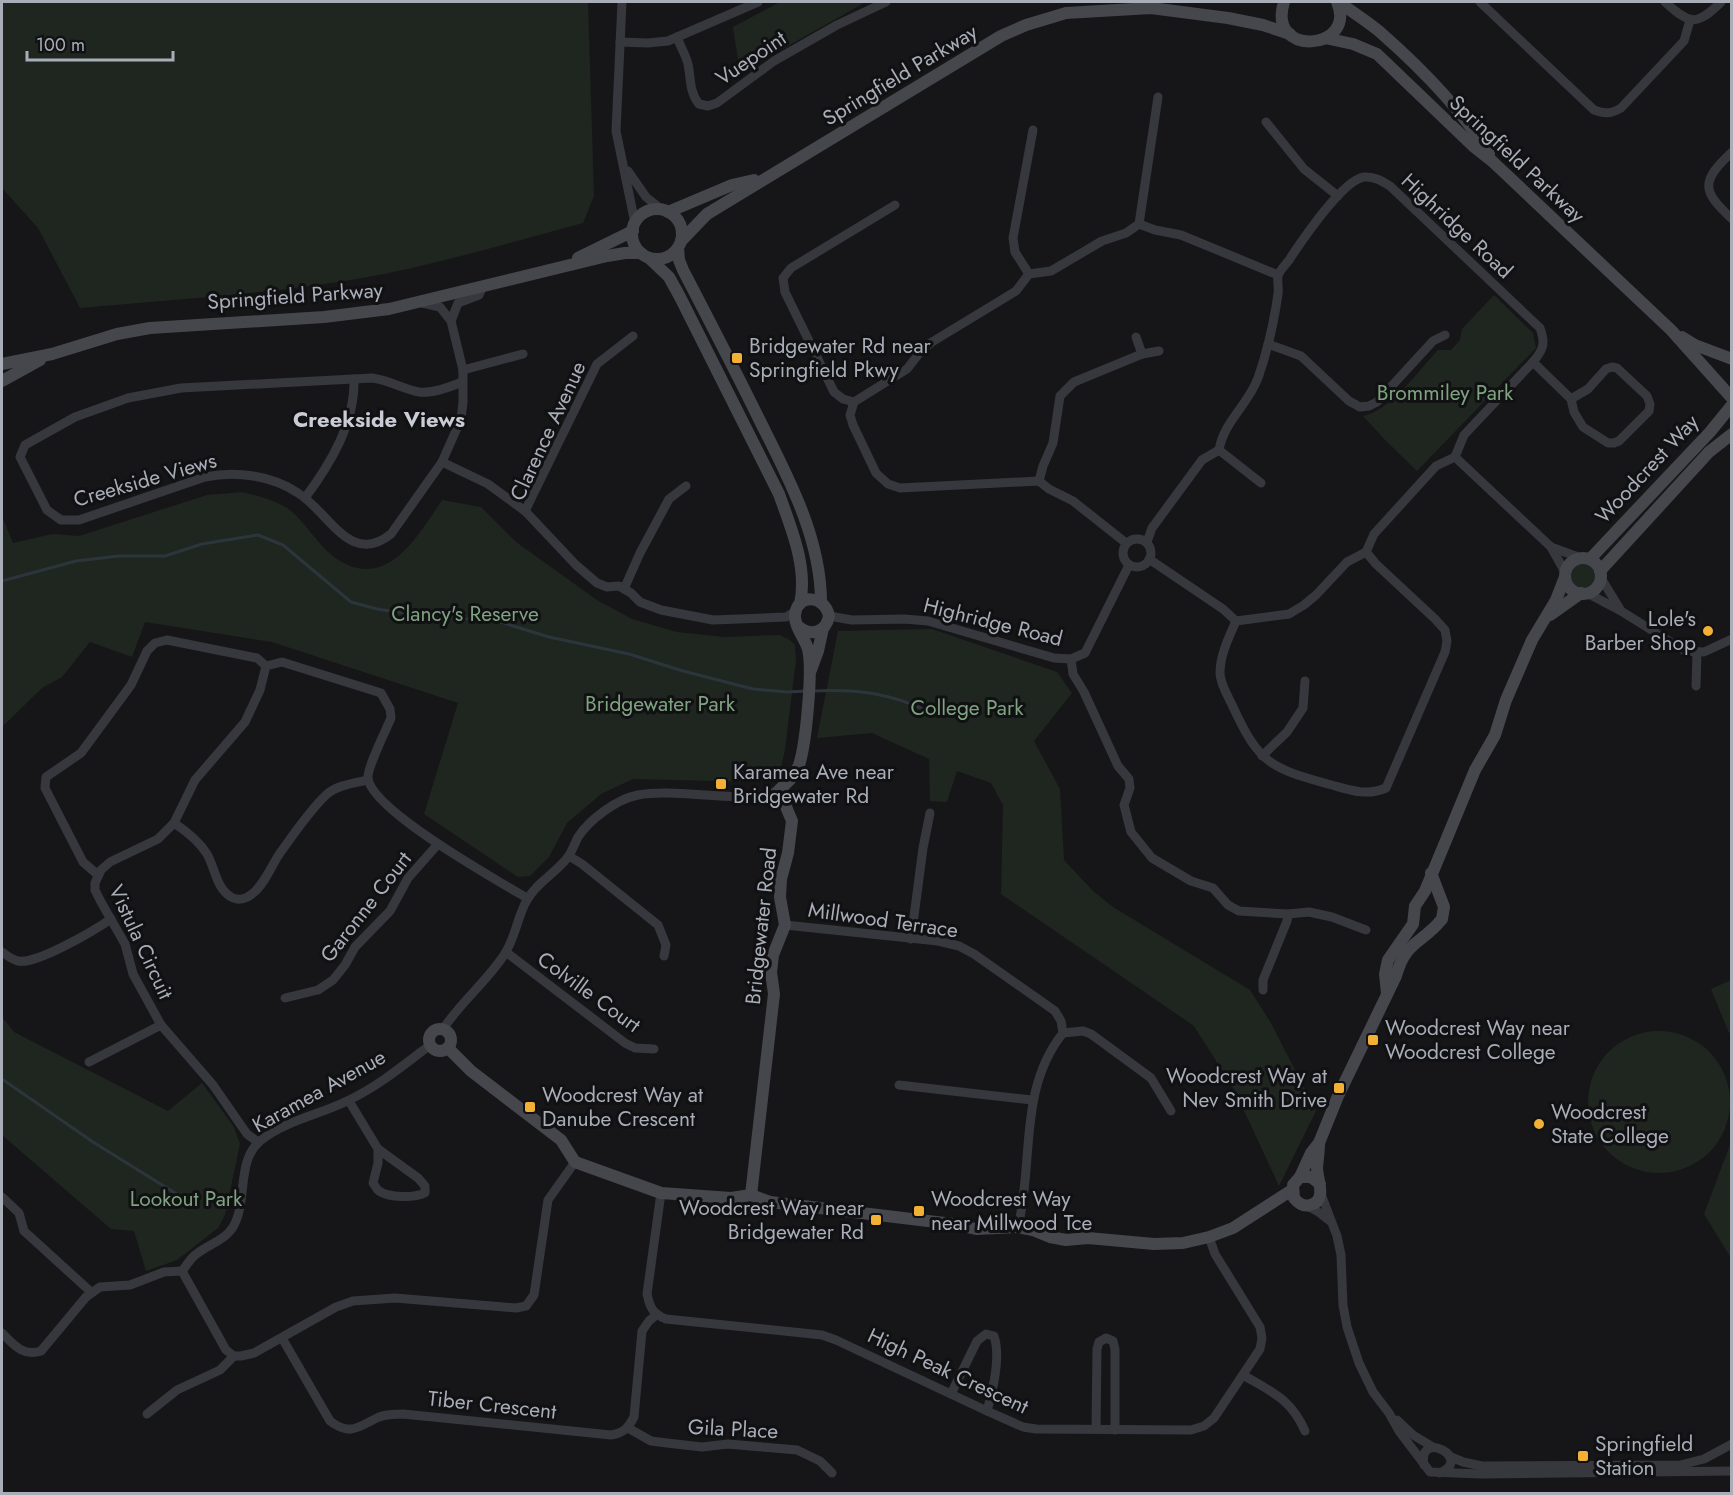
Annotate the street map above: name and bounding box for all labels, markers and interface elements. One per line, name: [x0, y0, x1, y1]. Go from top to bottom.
street label: Springfield Parkway: [817, 16, 984, 133]
street label: Vuepoint: [710, 23, 792, 93]
scale bar: [27, 24, 172, 62]
text: 100 m: [36, 32, 85, 58]
street label: Springfield Parkway: [1442, 88, 1592, 230]
street label: Highridge Road: [1395, 166, 1519, 286]
street label: Springfield Parkway: [206, 275, 384, 317]
place label: Bridgewater Rd near Springfield Pkwy: [749, 331, 932, 385]
marker: Bridgewater Rd near Springfield Pkwy: [730, 351, 744, 365]
street label: Clarence Avenue: [503, 356, 593, 506]
park label: Brommiley Park: [1377, 378, 1514, 408]
district label: Creekside Views: [293, 403, 465, 435]
street label: Woodcrest Way: [1588, 407, 1706, 530]
street label: Creekside Views: [70, 445, 220, 515]
street label: Highridge Road: [920, 590, 1066, 654]
park label: Clancy's Reserve: [391, 599, 539, 629]
place label: Lole's Barber Shop: [1585, 604, 1696, 658]
marker: Lole's Barber Shop: [1701, 624, 1715, 638]
park label: Bridgewater Park: [585, 689, 736, 719]
park label: College Park: [911, 693, 1024, 723]
place label: Karamea Ave near Bridgewater Rd: [733, 757, 895, 811]
marker: Karamea Ave near Bridgewater Rd: [714, 777, 728, 791]
street label: Garonne Court: [313, 845, 419, 969]
street label: Bridgewater Road: [738, 846, 784, 1006]
street label: Vistula Circuit: [101, 880, 181, 1004]
street label: Millwood Terrace: [806, 895, 960, 945]
street label: Colville Court: [531, 944, 647, 1040]
place label: Woodcrest Way near Woodcrest College: [1385, 1013, 1571, 1067]
marker: Woodcrest Way near Woodcrest College: [1366, 1033, 1380, 1047]
street label: Karamea Avenue: [247, 1042, 391, 1140]
place label: Woodcrest Way at Nev Smith Drive: [1166, 1061, 1327, 1115]
place label: Woodcrest Way at Danube Crescent: [542, 1080, 703, 1134]
marker: Woodcrest Way at Nev Smith Drive: [1332, 1081, 1346, 1095]
place label: Woodcrest State College: [1551, 1097, 1669, 1151]
marker: Woodcrest Way at Danube Crescent: [523, 1100, 537, 1114]
marker: Woodcrest State College: [1532, 1117, 1546, 1131]
park label: Lookout Park: [130, 1184, 243, 1214]
place label: Woodcrest Way near Millwood Tce: [931, 1184, 1092, 1238]
place label: Woodcrest Way near Bridgewater Rd: [679, 1193, 865, 1247]
marker: Woodcrest Way near Millwood Tce: [912, 1204, 926, 1218]
marker: Woodcrest Way near Bridgewater Rd: [869, 1213, 883, 1227]
street label: High Peak Crescent: [863, 1321, 1033, 1421]
street label: Tiber Crescent: [426, 1383, 558, 1427]
street label: Gila Place: [687, 1412, 779, 1446]
place label: Springfield Station: [1595, 1429, 1693, 1483]
marker: Springfield Station: [1576, 1449, 1590, 1463]

